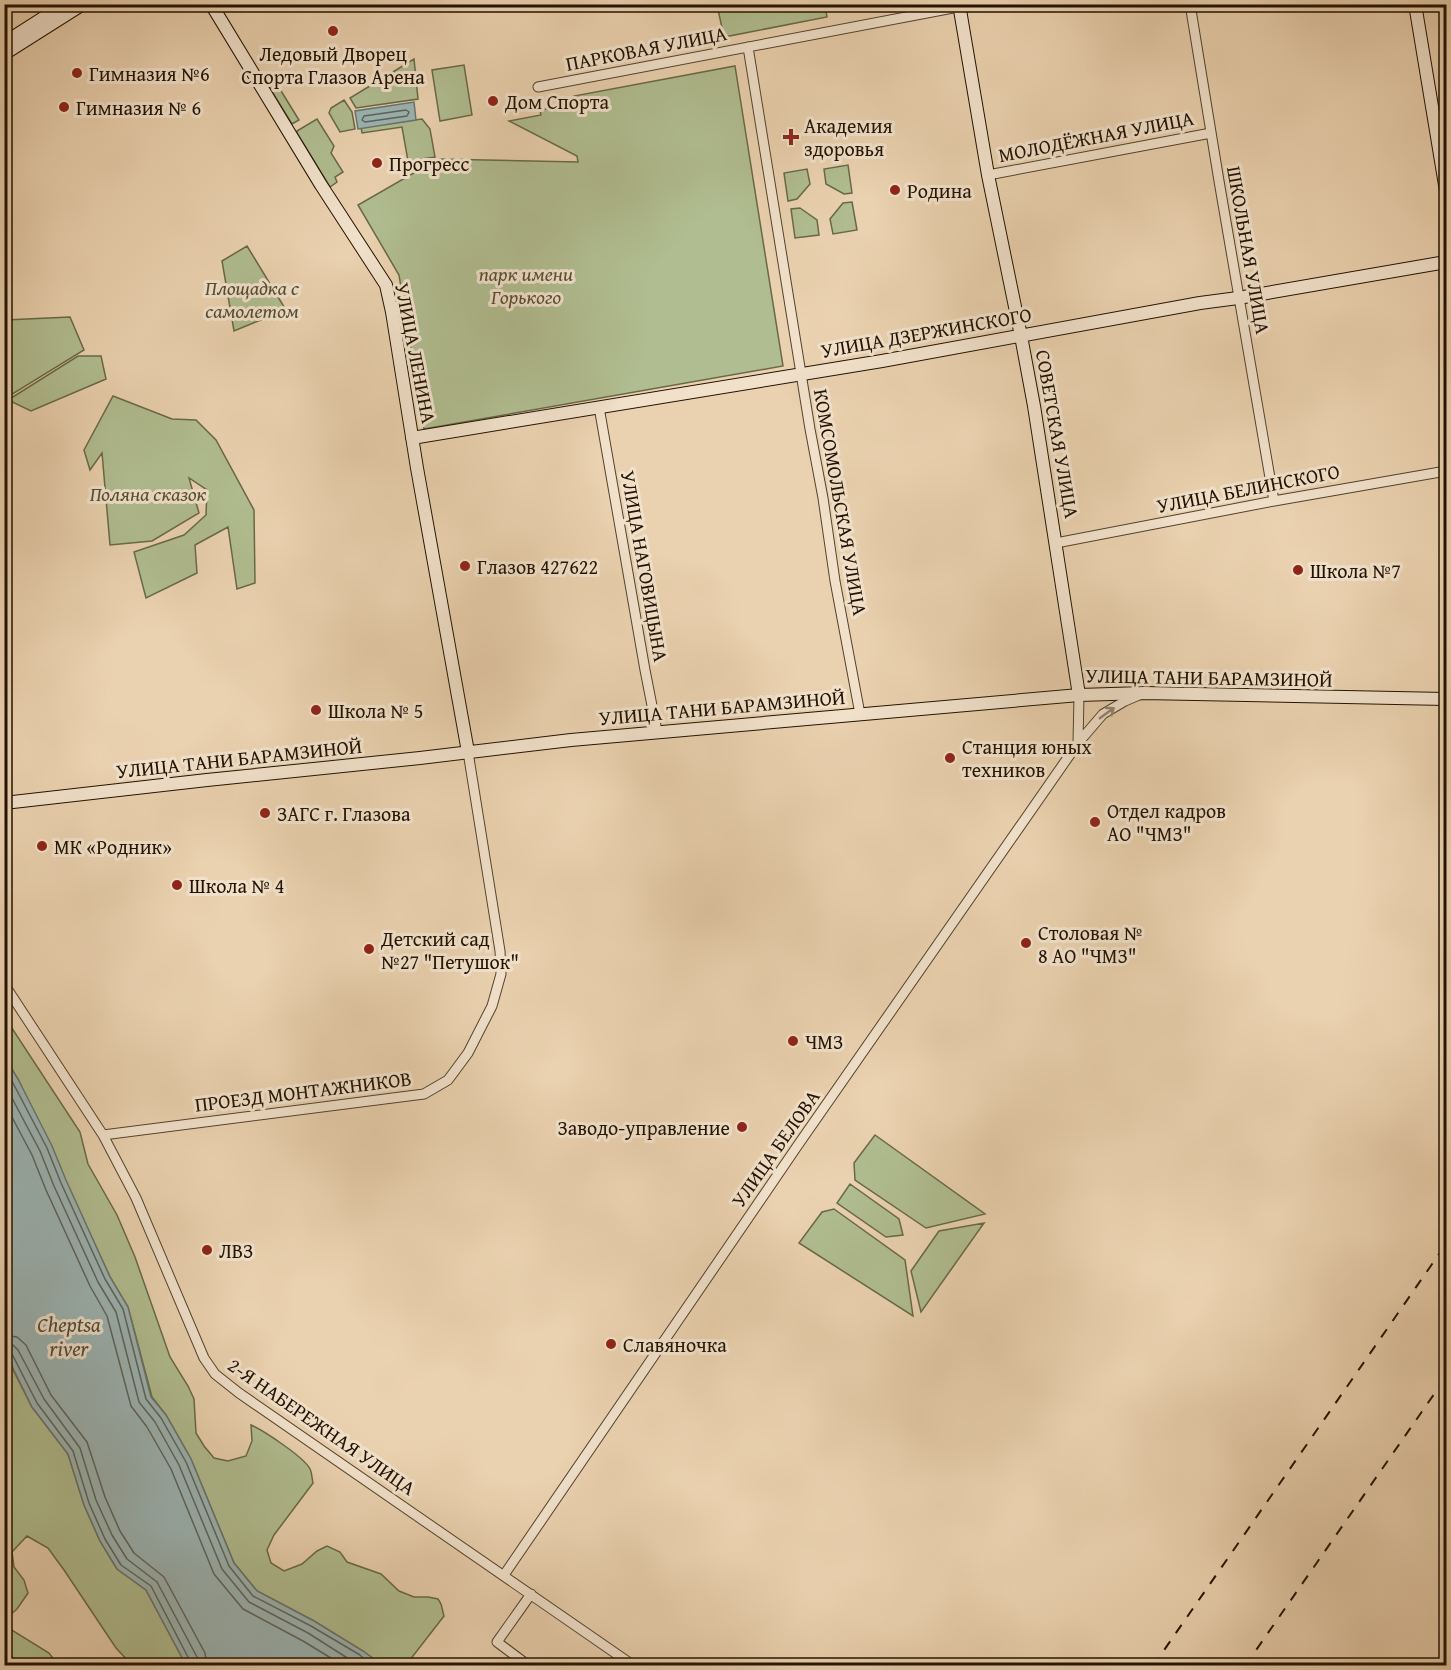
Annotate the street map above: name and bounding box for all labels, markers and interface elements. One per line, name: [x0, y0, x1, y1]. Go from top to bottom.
street label: ПАРКОВАЯ УЛИЦА: [563, 18, 729, 78]
marker: Ледовый Дворец Спорта Глазов Арена: [326, 24, 340, 38]
place label: Ледовый Дворец Спорта Глазов Арена: [241, 39, 425, 91]
place label: Гимназия №6: [89, 59, 210, 88]
marker: Гимназия №6: [70, 66, 84, 80]
place label: Дом Спорта: [504, 87, 609, 116]
place label: Гимназия № 6: [76, 93, 201, 122]
marker: Дом Спорта: [486, 94, 500, 108]
marker: Гимназия № 6: [57, 100, 71, 114]
street label: МОЛОДЁЖНАЯ УЛИЦА: [996, 103, 1196, 169]
place label: Академия здоровья: [804, 111, 893, 163]
marker: Академия здоровья: [782, 128, 800, 146]
place label: Прогресс: [389, 149, 469, 178]
marker: Прогресс: [370, 156, 384, 170]
street label: ШКОЛЬНАЯ УЛИЦА: [1220, 164, 1278, 336]
place label: Родина: [907, 176, 972, 205]
marker: Родина: [888, 183, 902, 197]
park label: парк имени Горького: [479, 259, 573, 311]
park label: Площадка с самолетом: [205, 273, 300, 325]
street label: УЛИЦА ЛЕНИНА: [388, 280, 444, 426]
street label: УЛИЦА ДЗЕРЖИНСКОГО: [818, 299, 1034, 365]
street label: СОВЕТСКАЯ УЛИЦА: [1029, 348, 1087, 520]
street label: КОМСОМОЛЬСКАЯ УЛИЦА: [807, 386, 875, 618]
street label: УЛИЦА БЕЛИНСКОГО: [1154, 456, 1342, 520]
street label: УЛИЦА НАГОВИЦЫНА: [614, 468, 676, 664]
park label: Поляна сказок: [90, 479, 206, 508]
place label: Глазов 427622: [477, 552, 598, 581]
place label: Школа №7: [1310, 556, 1401, 585]
marker: Глазов 427622: [458, 559, 472, 573]
marker: Школа №7: [1291, 563, 1305, 577]
street label: УЛИЦА ТАНИ БАРАМЗИНОЙ: [1085, 660, 1333, 694]
street label: УЛИЦА ТАНИ БАРАМЗИНОЙ: [598, 682, 846, 732]
place label: Школа № 5: [328, 696, 423, 725]
marker: Школа № 5: [309, 703, 323, 717]
one-way arrow: [1098, 707, 1114, 719]
street label: УЛИЦА ТАНИ БАРАМЗИНОЙ: [115, 731, 363, 785]
place label: Станция юных техников: [962, 732, 1093, 784]
marker: Станция юных техников: [943, 751, 957, 765]
place label: Отдел кадров АО "ЧМЗ": [1107, 796, 1226, 848]
place label: ЗАГС г. Глазова: [277, 799, 411, 828]
marker: ЗАГС г. Глазова: [258, 806, 272, 820]
marker: Отдел кадров АО "ЧМЗ": [1088, 815, 1102, 829]
place label: МК «Родник»: [54, 832, 172, 861]
marker: МК «Родник»: [35, 839, 49, 853]
place label: Школа № 4: [189, 871, 284, 900]
marker: Школа № 4: [170, 878, 184, 892]
place label: Столовая № 8 АО "ЧМЗ": [1038, 918, 1143, 970]
place label: Детский сад №27 "Петушок": [380, 924, 519, 976]
marker: Столовая № 8 АО "ЧМЗ": [1019, 936, 1033, 950]
marker: Детский сад №27 "Петушок": [362, 942, 376, 956]
place label: ЧМЗ: [805, 1027, 843, 1056]
marker: ЧМЗ: [786, 1034, 800, 1048]
street label: ПРОЕЗД МОНТАЖНИКОВ: [193, 1063, 413, 1119]
street label: УЛИЦА БЕЛОВА: [724, 1083, 826, 1213]
place label: Заводо-управление: [557, 1113, 730, 1142]
marker: Заводо-управление: [735, 1120, 749, 1134]
place label: ЛВЗ: [219, 1236, 253, 1265]
marker: ЛВЗ: [200, 1243, 214, 1257]
water label: Cheptsa river: [37, 1309, 101, 1364]
place label: Славяночка: [623, 1330, 727, 1359]
marker: Славяночка: [604, 1337, 618, 1351]
street label: 2-Я НАБЕРЕЖНАЯ УЛИЦА: [222, 1350, 422, 1502]

